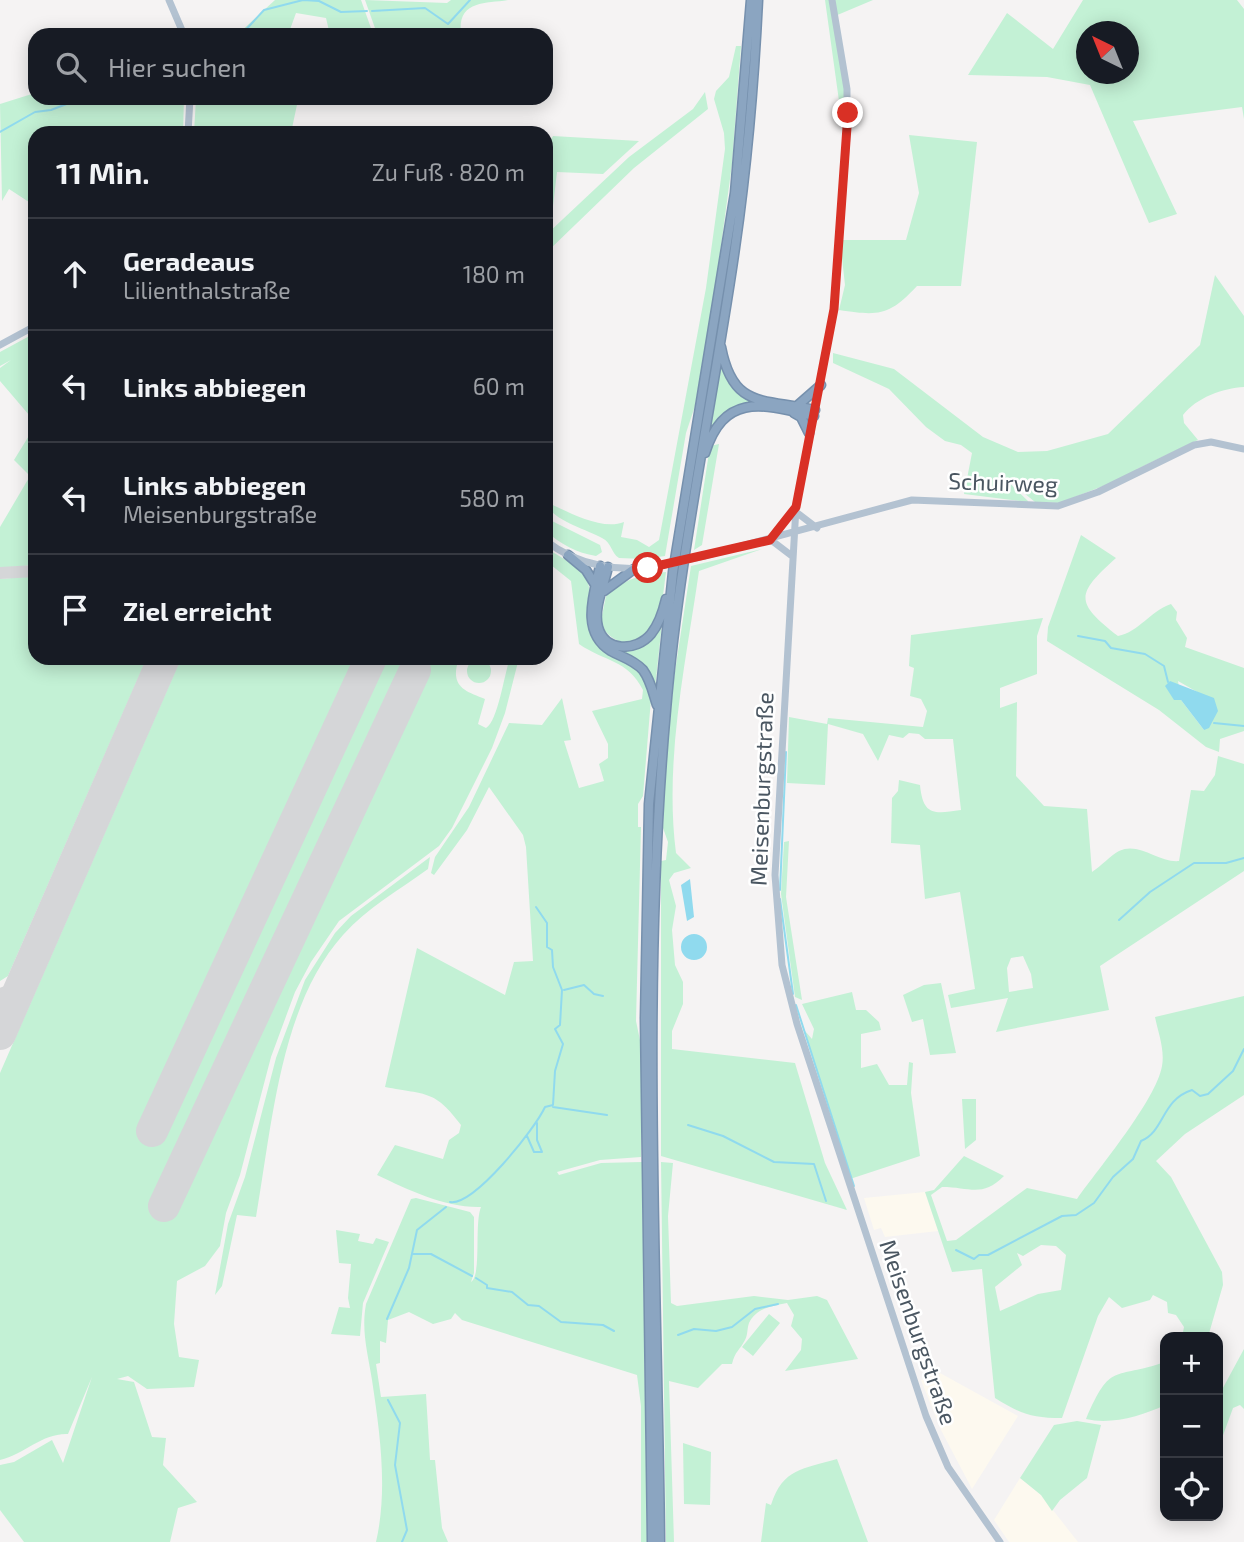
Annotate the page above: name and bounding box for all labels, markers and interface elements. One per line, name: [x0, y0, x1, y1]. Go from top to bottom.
north arrow: [1076, 21, 1139, 84]
search box: [28, 28, 553, 105]
icon: search: [52, 48, 90, 86]
text: Hier suchen: [108, 51, 246, 82]
route end: [832, 97, 863, 128]
text: 11 Min.: [56, 154, 149, 190]
text: Zu Fuß · 820 m: [372, 158, 525, 186]
text: Geradeaus: [123, 245, 255, 276]
icon: ahead: [56, 255, 94, 293]
text: 180 m: [463, 260, 525, 288]
text: Lilienthalstraße: [123, 276, 291, 304]
icon: left: [56, 367, 94, 405]
text: Links abbiegen: [123, 371, 307, 402]
text: 60 m: [473, 372, 525, 400]
street label: Schuirweg: [948, 466, 1058, 498]
text: Links abbiegen: [123, 469, 307, 500]
icon: left: [56, 479, 94, 517]
text: 580 m: [460, 484, 525, 512]
text: Meisenburgstraße: [123, 500, 317, 528]
route start: [632, 552, 663, 583]
icon: arrive: [56, 591, 94, 629]
text: Ziel erreicht: [123, 595, 272, 626]
street label: Meisenburgstraße: [744, 692, 778, 886]
street label: Meisenburgstraße: [874, 1236, 964, 1428]
map controls: [1160, 1332, 1223, 1521]
button: +: [1160, 1332, 1223, 1395]
button: −: [1160, 1395, 1223, 1458]
button: locate: [1160, 1458, 1223, 1521]

